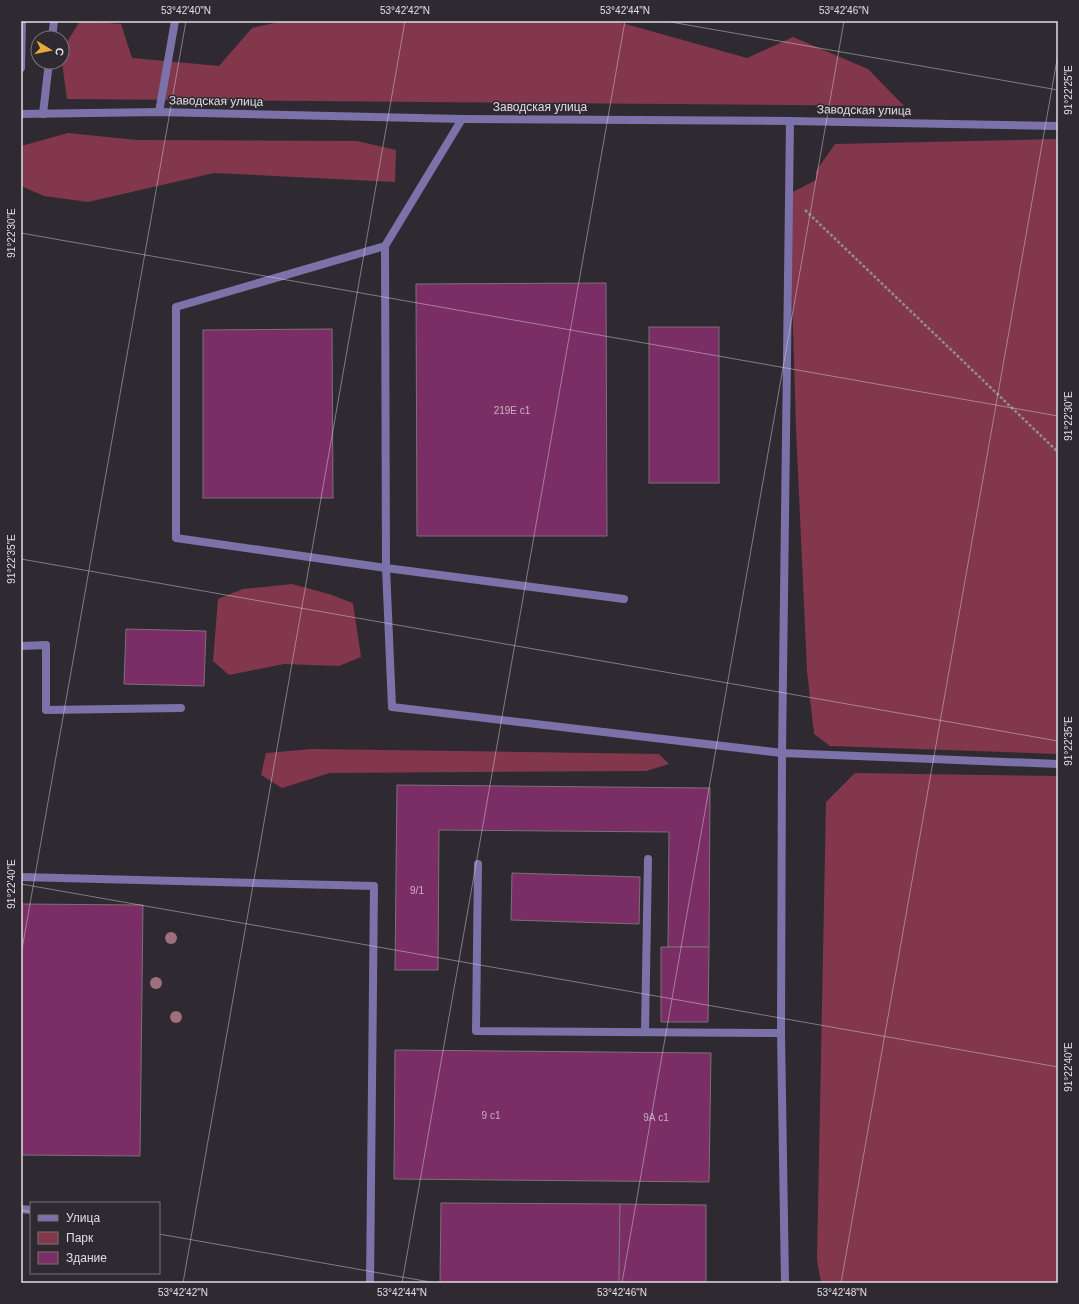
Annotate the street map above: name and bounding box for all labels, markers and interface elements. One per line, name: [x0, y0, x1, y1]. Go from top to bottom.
text: 53°42'40"N: [161, 5, 211, 16]
text: 53°42'42"N: [380, 5, 430, 16]
text: 53°42'44"N: [600, 5, 650, 16]
text: 53°42'46"N: [819, 5, 869, 16]
north arrow: [30, 30, 70, 70]
text: С: [53, 47, 66, 57]
text: 91°22'25"E: [1063, 65, 1074, 115]
street label: Заводская улица: [169, 93, 264, 109]
street label: Заводская улица: [493, 100, 588, 114]
street label: Заводская улица: [817, 102, 912, 118]
text: 91°22'30"E: [6, 208, 17, 258]
text: 91°22'30"E: [1063, 391, 1074, 441]
house number: 219Е с1: [494, 405, 531, 416]
text: 91°22'35"E: [6, 534, 17, 584]
text: 91°22'35"E: [1063, 716, 1074, 766]
text: 91°22'40"E: [6, 859, 17, 909]
house number: 9/1: [410, 885, 424, 896]
text: 91°22'40"E: [1063, 1042, 1074, 1092]
house number: 9 с1: [482, 1110, 501, 1121]
house number: 9А с1: [643, 1112, 669, 1123]
legend: [30, 1202, 160, 1274]
text: Улица: [66, 1211, 100, 1225]
text: Парк: [66, 1231, 94, 1245]
text: Здание: [66, 1251, 107, 1265]
text: 53°42'42"N: [158, 1287, 208, 1298]
text: 53°42'44"N: [377, 1287, 427, 1298]
text: 53°42'46"N: [597, 1287, 647, 1298]
text: 53°42'48"N: [817, 1287, 867, 1298]

